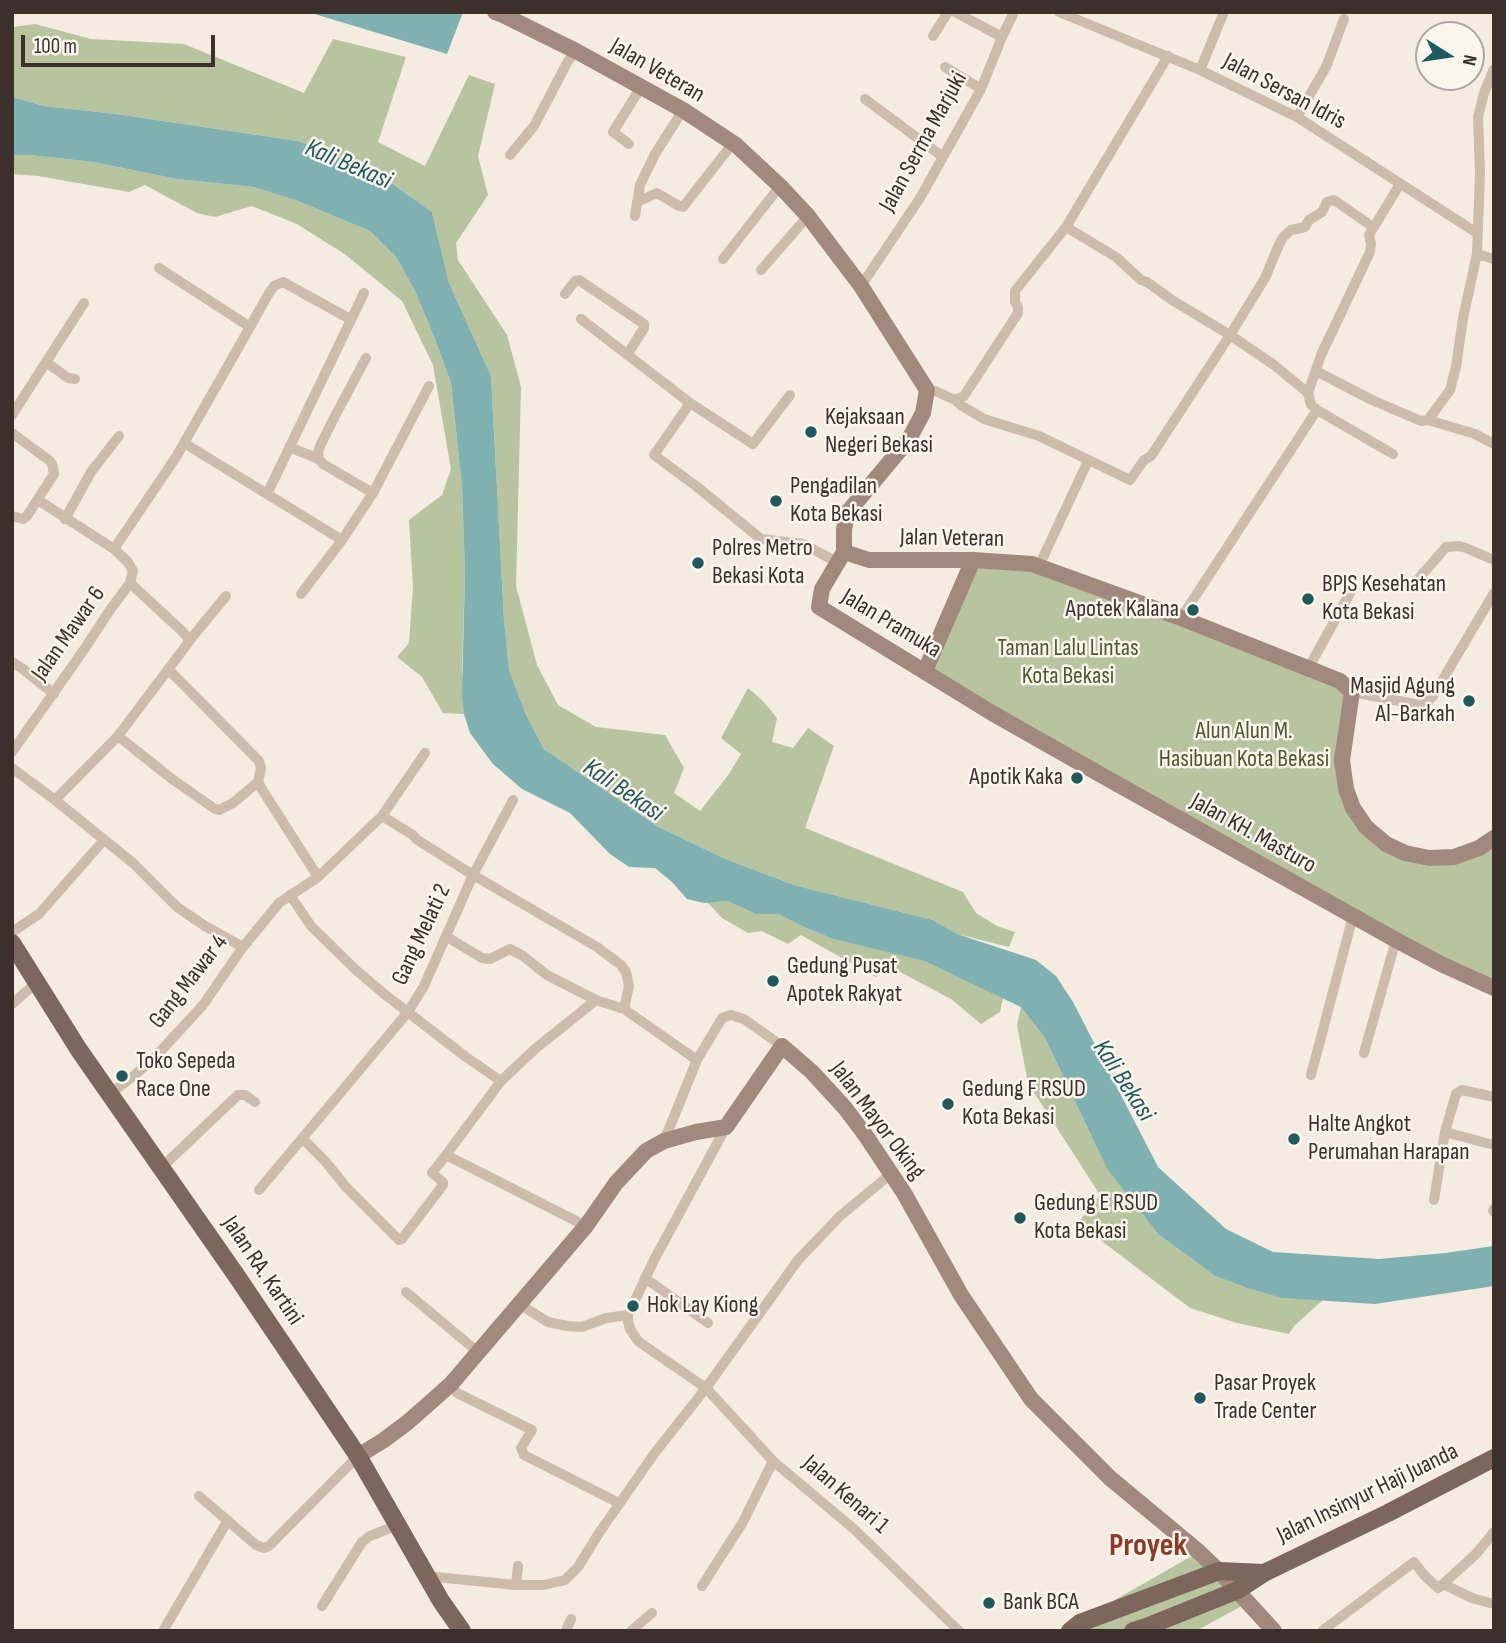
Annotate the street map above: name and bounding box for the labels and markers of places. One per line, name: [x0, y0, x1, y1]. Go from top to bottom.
place label: Kejaksaan Negeri Bekasi: [825, 404, 933, 460]
marker: Kejaksaan Negeri Bekasi: [803, 424, 819, 440]
place label: Pengadilan Kota Bekasi: [790, 473, 882, 529]
marker: Pengadilan Kota Bekasi: [768, 493, 784, 509]
place label: Polres Metro Bekasi Kota: [712, 535, 813, 591]
marker: Polres Metro Bekasi Kota: [690, 555, 706, 571]
place label: BPJS Kesehatan Kota Bekasi: [1322, 571, 1446, 627]
marker: BPJS Kesehatan Kota Bekasi: [1300, 591, 1316, 607]
place label: Apotek Kalana: [1065, 596, 1179, 624]
marker: Apotek Kalana: [1185, 602, 1201, 618]
place label: Masjid Agung Al-Barkah: [1350, 673, 1455, 729]
marker: Masjid Agung Al-Barkah: [1461, 693, 1477, 709]
place label: Apotik Kaka: [969, 764, 1063, 792]
marker: Apotik Kaka: [1069, 770, 1085, 786]
place label: Gedung Pusat Apotek Rakyat: [787, 953, 902, 1009]
marker: Gedung Pusat Apotek Rakyat: [765, 973, 781, 989]
place label: Toko Sepeda Race One: [136, 1048, 235, 1104]
marker: Toko Sepeda Race One: [114, 1068, 130, 1084]
place label: Gedung F RSUD Kota Bekasi: [962, 1076, 1086, 1132]
marker: Gedung F RSUD Kota Bekasi: [940, 1096, 956, 1112]
place label: Halte Angkot Perumahan Harapan: [1308, 1111, 1470, 1167]
marker: Halte Angkot Perumahan Harapan: [1286, 1131, 1302, 1147]
place label: Gedung E RSUD Kota Bekasi: [1034, 1190, 1158, 1246]
marker: Gedung E RSUD Kota Bekasi: [1012, 1210, 1028, 1226]
place label: Hok Lay Kiong: [647, 1292, 758, 1320]
marker: Hok Lay Kiong: [625, 1298, 641, 1314]
place label: Pasar Proyek Trade Center: [1214, 1370, 1316, 1426]
marker: Pasar Proyek Trade Center: [1192, 1390, 1208, 1406]
place label: Bank BCA: [1003, 1589, 1079, 1617]
marker: Bank BCA: [981, 1595, 997, 1611]

